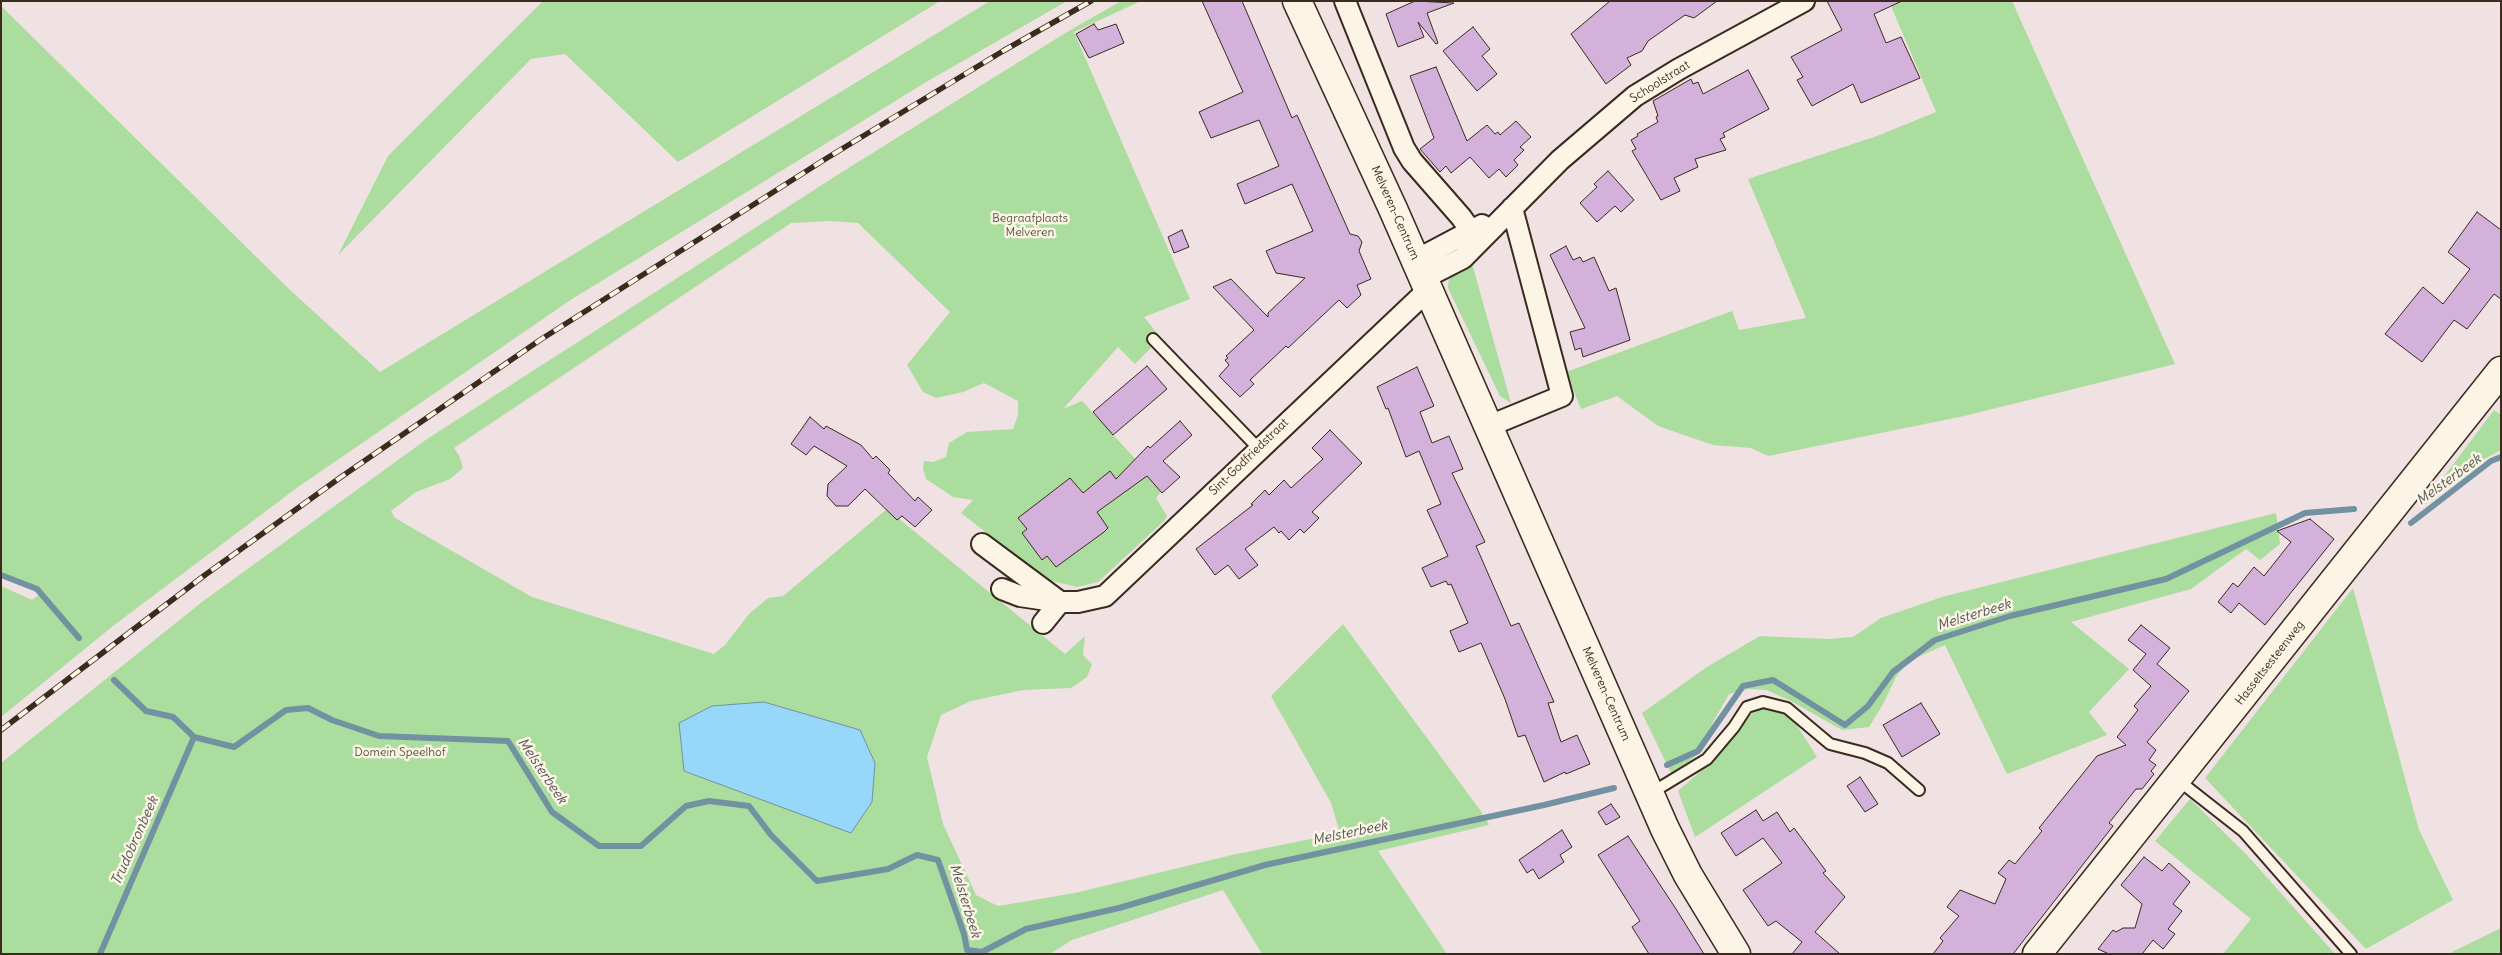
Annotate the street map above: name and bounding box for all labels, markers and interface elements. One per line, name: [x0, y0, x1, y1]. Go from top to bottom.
street label: Schoolstraat: [1627, 58, 1693, 106]
street label: Melveren-Centrum: [1368, 164, 1422, 262]
park label: Begraafplaats Melveren: [992, 212, 1068, 240]
street label: Sint-Godfriedstraat: [1206, 415, 1292, 499]
water label: Melsterbeek: [2413, 451, 2485, 509]
water label: Melsterbeek: [1935, 596, 2013, 634]
street label: Hasseltsesteenweg: [2233, 618, 2307, 708]
street label: Melveren-Centrum: [1579, 645, 1633, 743]
water label: Melsterbeek: [514, 735, 570, 807]
park label: Domein Speelhof: [354, 746, 446, 760]
water label: Trudobronbeek: [108, 794, 162, 888]
water label: Melsterbeek: [1311, 817, 1389, 849]
water label: Melsterbeek: [946, 862, 984, 940]

